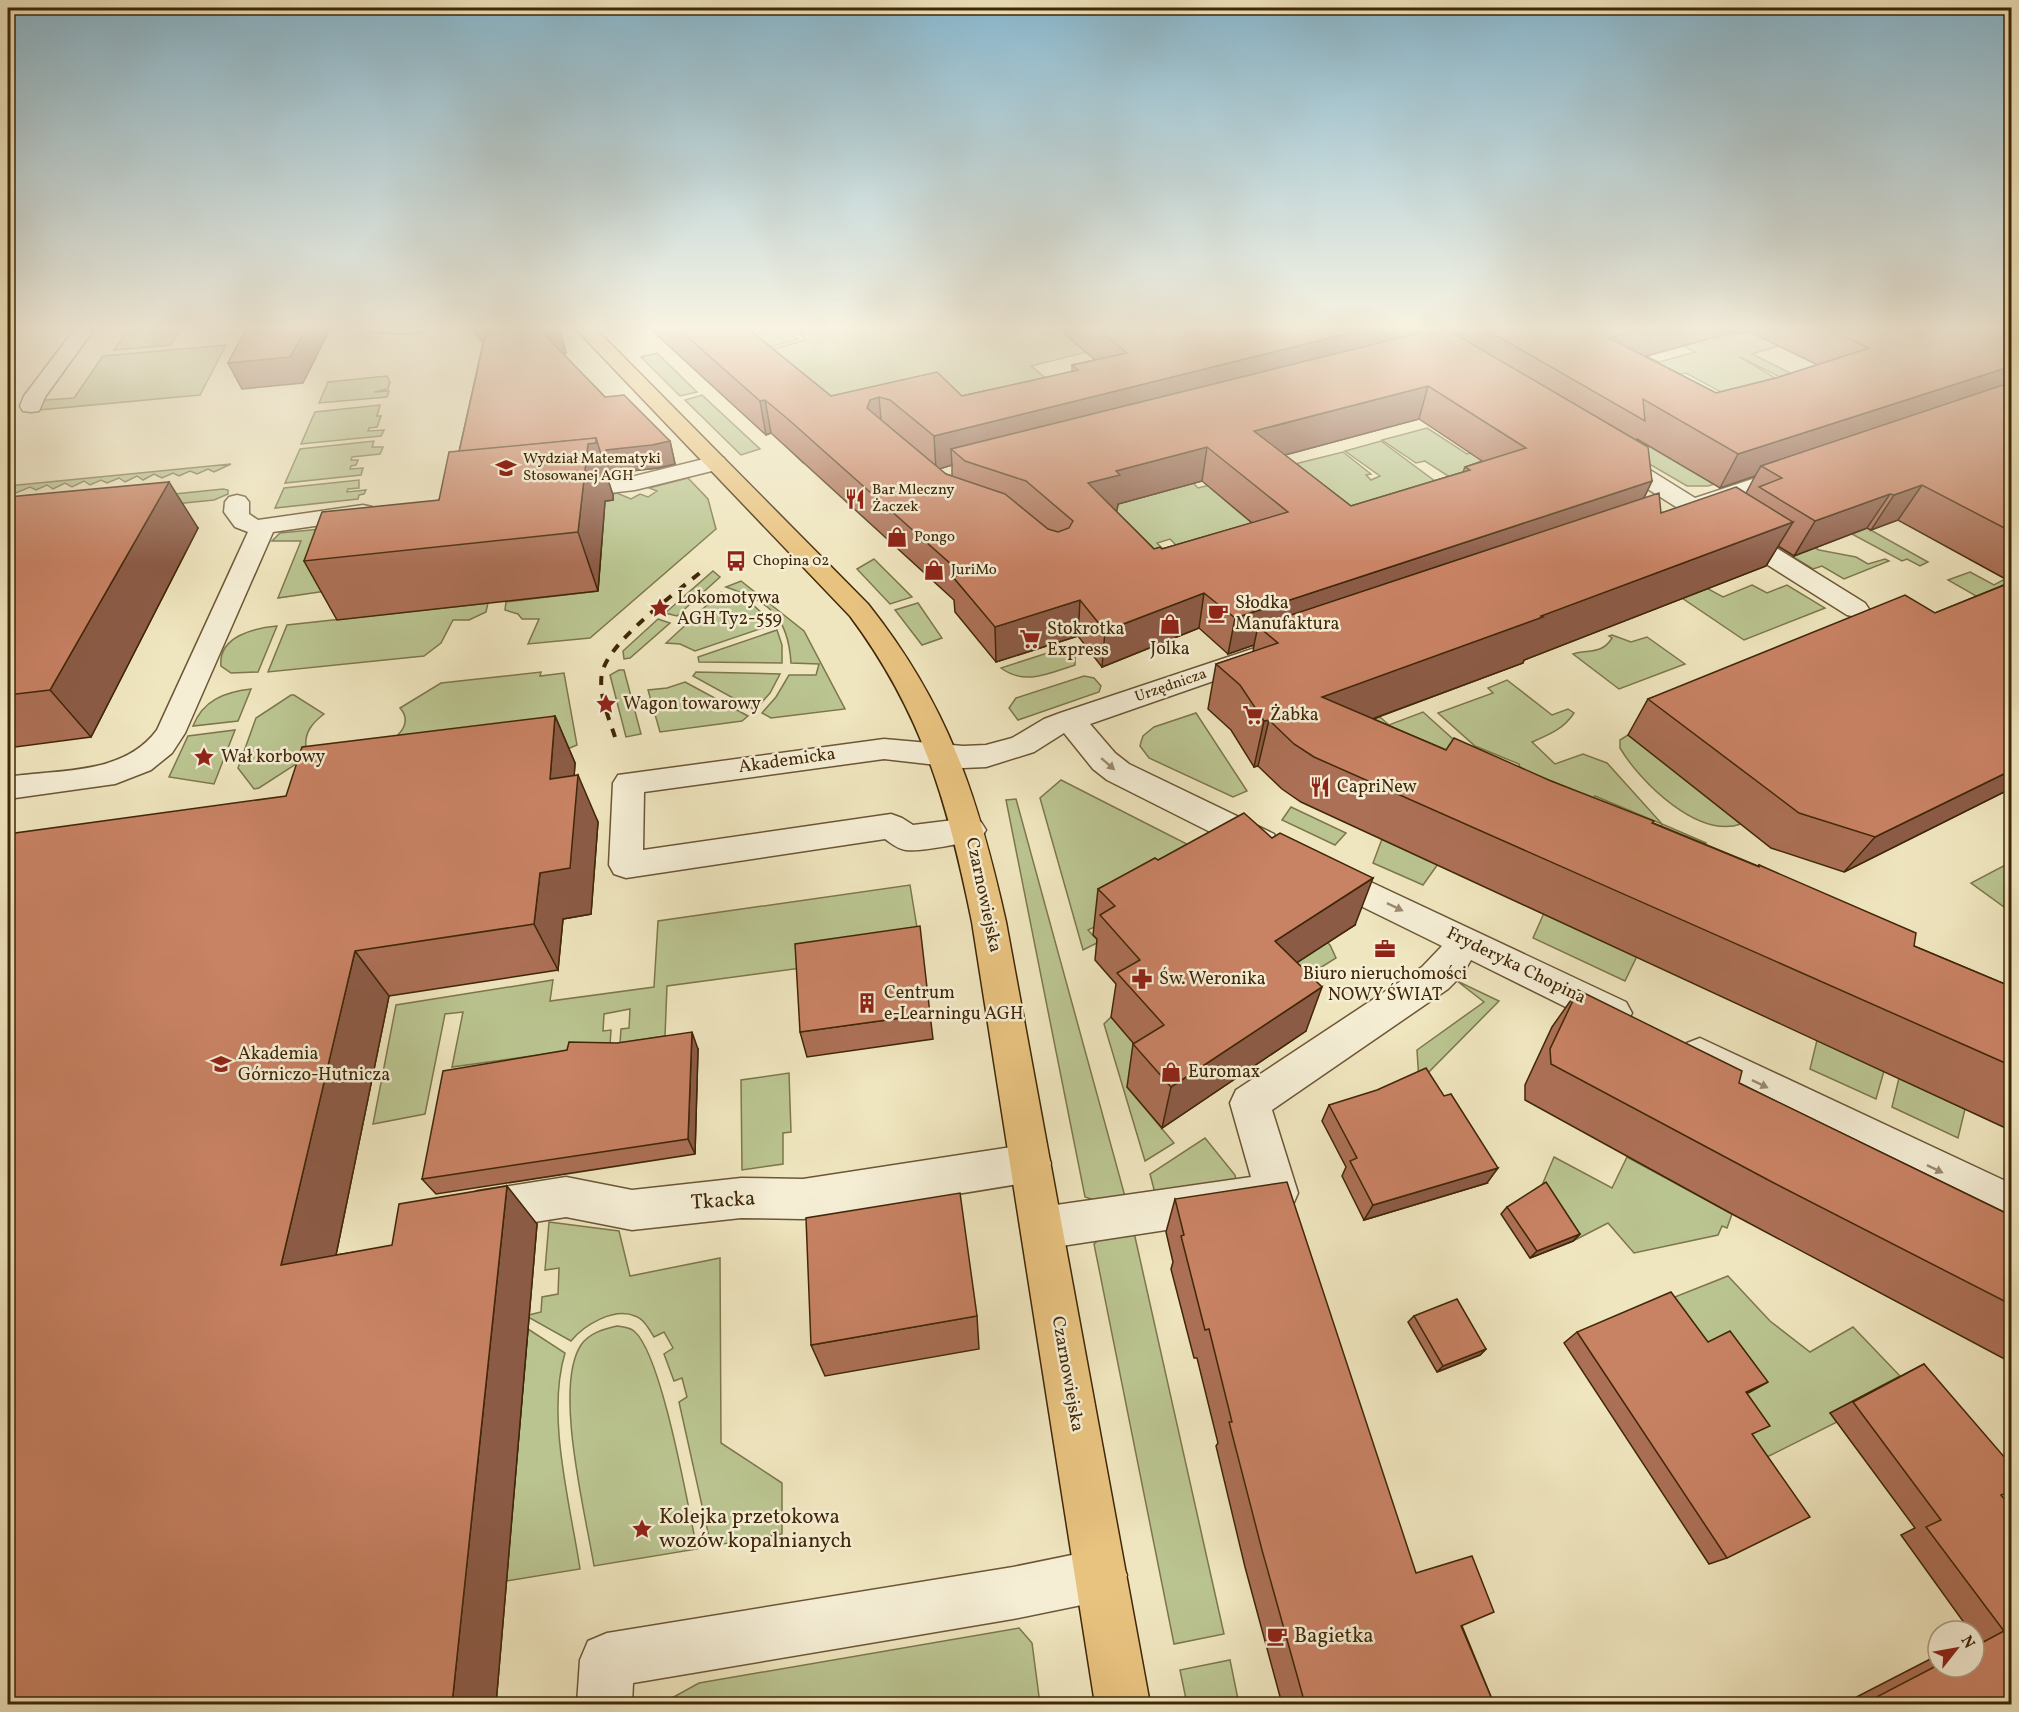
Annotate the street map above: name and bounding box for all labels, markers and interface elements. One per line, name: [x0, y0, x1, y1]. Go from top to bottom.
place label: Wydział Matematyki Stosowanej AGH: [523, 449, 661, 487]
school or university icon: Wydział Matematyki Stosowanej AGH: [494, 456, 518, 480]
place label: Bar Mleczny Żaczek: [872, 480, 954, 518]
restaurant icon: Bar Mleczny Żaczek: [843, 487, 867, 511]
shop icon: Pongo: [885, 525, 909, 549]
place label: Pongo: [914, 527, 955, 548]
bus stop icon: Chopina 02: [724, 549, 748, 573]
place label: Chopina 02: [753, 551, 829, 572]
shop icon: JuriMo: [922, 558, 946, 582]
place label: JuriMo: [951, 560, 997, 581]
place label: Lokomotywa AGH Ty2-559: [677, 586, 782, 632]
place label: Słodka Manufaktura: [1235, 591, 1340, 637]
place icon: Lokomotywa AGH Ty2-559: [648, 596, 672, 620]
cafe icon: Słodka Manufaktura: [1206, 601, 1230, 625]
shop icon: Jolka: [1158, 612, 1182, 636]
place label: Stokrotka Express: [1047, 617, 1125, 663]
supermarket icon: Stokrotka Express: [1018, 627, 1042, 651]
place label: Jolka: [1150, 637, 1190, 662]
street label: Urzędnicza: [1132, 664, 1210, 708]
place icon: Wagon towarowy: [594, 692, 618, 716]
place label: Wagon towarowy: [623, 692, 761, 717]
supermarket icon: Żabka: [1241, 703, 1265, 727]
place label: Żabka: [1270, 703, 1319, 728]
street label: Akademicka: [737, 742, 837, 780]
place icon: Wał korbowy: [192, 745, 216, 769]
place label: Wał korbowy: [221, 745, 326, 770]
one-way arrow: [1101, 757, 1116, 771]
restaurant icon: CapriNew: [1308, 775, 1332, 799]
place label: CapriNew: [1337, 775, 1417, 800]
street label: Czarnowiejska: [959, 835, 1007, 955]
one-way arrow: [1386, 902, 1404, 912]
street label: Fryderyka Chopina: [1442, 921, 1590, 1011]
office icon: Biuro nieruchomości NOWY ŚWIAT: [1373, 937, 1397, 961]
place label: Biuro nieruchomości NOWY ŚWIAT: [1303, 962, 1467, 1008]
pharmacy icon: Św. Weronika: [1130, 967, 1154, 991]
place label: Św. Weronika: [1159, 967, 1266, 992]
place label: Centrum e-Learningu AGH: [884, 981, 1024, 1027]
building icon: Centrum e-Learningu AGH: [855, 991, 879, 1015]
place label: Akademia Górniczo-Hutnicza: [238, 1042, 390, 1088]
school or university icon: Akademia Górniczo-Hutnicza: [209, 1052, 233, 1076]
shop icon: Euromax: [1159, 1060, 1183, 1084]
place label: Euromax: [1188, 1060, 1260, 1085]
one-way arrow: [1751, 1079, 1768, 1088]
one-way arrow: [1926, 1163, 1944, 1173]
street label: Tkacka: [690, 1184, 756, 1218]
street label: Czarnowiejska: [1045, 1314, 1089, 1434]
place label: Kolejka przetokowa wozów kopalnianych: [659, 1503, 852, 1556]
place icon: Kolejka przetokowa wozów kopalnianych: [630, 1517, 654, 1541]
north arrow: [1926, 1619, 1986, 1679]
place label: Bagietka: [1294, 1622, 1374, 1651]
cafe icon: Bagietka: [1265, 1624, 1289, 1648]
text: N: [1955, 1632, 1980, 1653]

